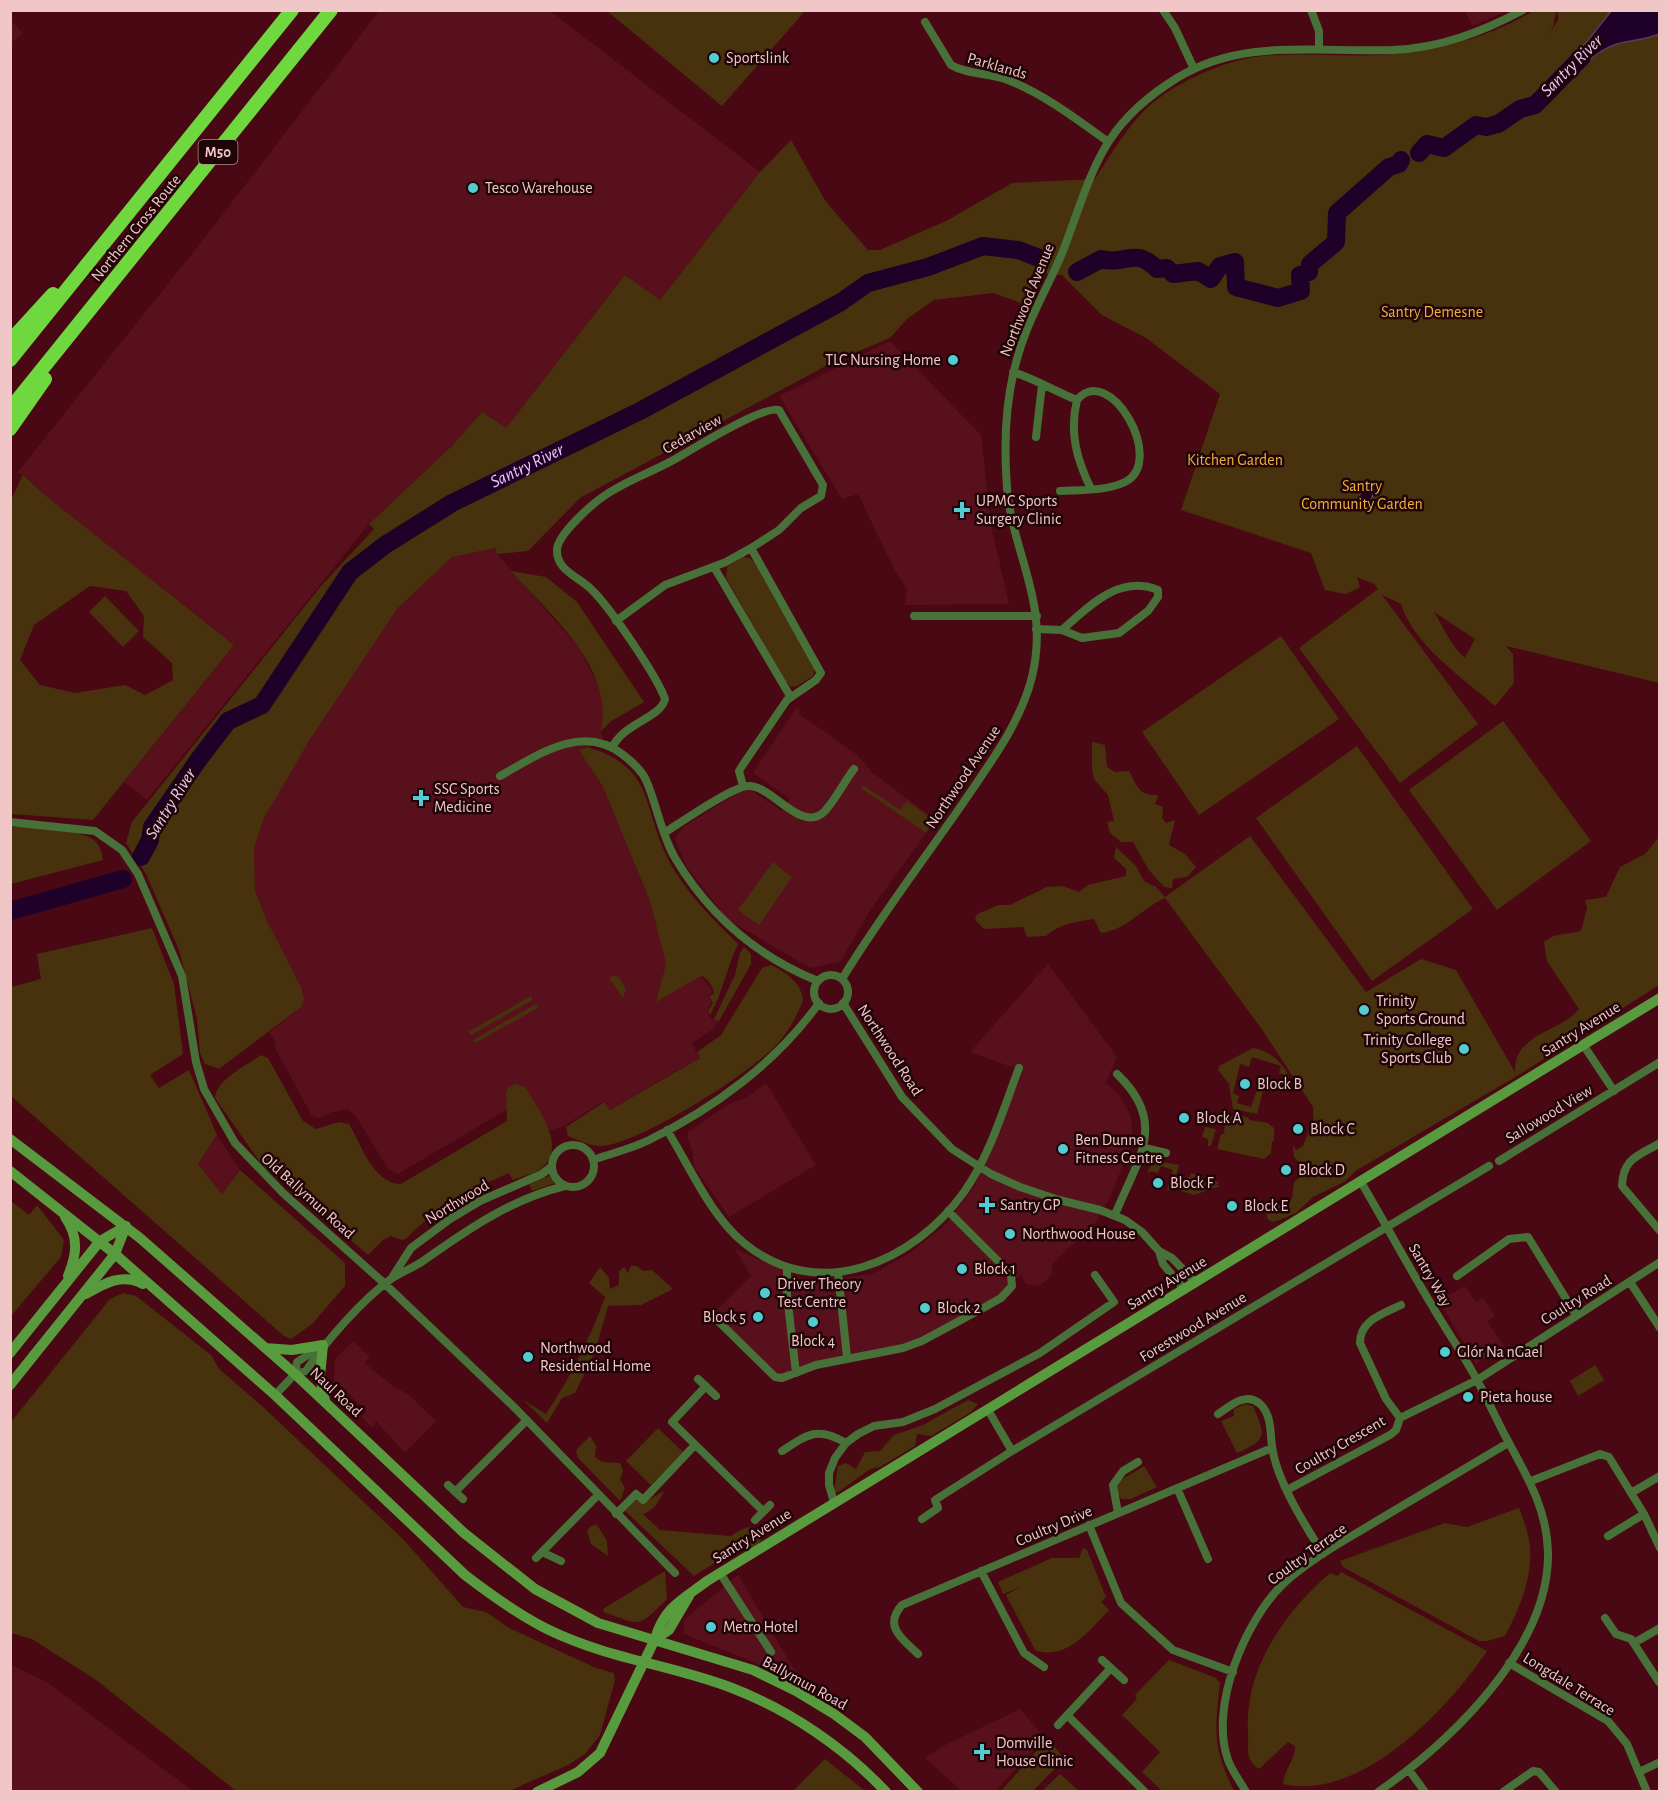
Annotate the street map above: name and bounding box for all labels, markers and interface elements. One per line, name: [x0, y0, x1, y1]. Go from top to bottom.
water label: Santry River: [1538, 31, 1607, 100]
place label: Sportslink: [726, 50, 790, 66]
street label: Parklands: [965, 50, 1029, 82]
marker: Sportslink: [707, 51, 721, 65]
road number: M50: [198, 140, 238, 164]
street label: Northern Cross Route: [88, 172, 184, 284]
place label: Tesco Warehouse: [485, 180, 593, 196]
marker: Tesco Warehouse: [466, 181, 480, 195]
street label: Northwood Avenue: [997, 241, 1057, 359]
park label: Santry Demesne: [1381, 304, 1483, 321]
place label: TLC Nursing Home: [825, 352, 941, 368]
marker: TLC Nursing Home: [946, 353, 960, 367]
street label: Cedarview: [660, 411, 725, 457]
water label: Santry River: [488, 440, 568, 492]
park label: Kitchen Garden: [1187, 452, 1283, 468]
park label: Santry Community Garden: [1301, 478, 1423, 513]
place label: UPMC Sports Surgery Clinic: [976, 493, 1061, 528]
marker: UPMC Sports Surgery Clinic: [953, 501, 971, 519]
street label: Northwood Avenue: [923, 723, 1003, 831]
water label: Santry River: [142, 765, 200, 842]
place label: SSC Sports Medicine: [434, 781, 500, 815]
marker: SSC Sports Medicine: [412, 789, 430, 807]
place label: Trinity Sports Ground: [1376, 993, 1465, 1027]
street label: Santry Avenue: [1539, 999, 1624, 1060]
street label: Northwood Road: [855, 1001, 925, 1099]
marker: Trinity Sports Ground: [1357, 1003, 1371, 1017]
place label: Trinity College Sports Club: [1363, 1032, 1452, 1066]
marker: Trinity College Sports Club: [1457, 1042, 1471, 1056]
place label: Block B: [1257, 1076, 1302, 1092]
marker: Block B: [1238, 1077, 1252, 1091]
street label: Sallowood View: [1503, 1082, 1595, 1146]
place label: Block A: [1196, 1110, 1242, 1126]
marker: Block A: [1177, 1111, 1191, 1125]
place label: Block C: [1310, 1121, 1355, 1137]
marker: Block C: [1291, 1122, 1305, 1136]
place label: Ben Dunne Fitness Centre: [1075, 1132, 1162, 1166]
marker: Ben Dunne Fitness Centre: [1056, 1142, 1070, 1156]
street label: Old Ballymun Road: [258, 1150, 358, 1243]
place label: Block D: [1298, 1162, 1345, 1178]
marker: Block D: [1279, 1163, 1293, 1177]
place label: Block F: [1170, 1175, 1214, 1191]
marker: Block F: [1151, 1176, 1165, 1190]
street label: Northwood: [422, 1177, 492, 1227]
marker: Santry GP: [978, 1196, 996, 1214]
place label: Santry GP: [1000, 1197, 1061, 1214]
place label: Block E: [1244, 1198, 1288, 1214]
marker: Block E: [1225, 1199, 1239, 1213]
place label: Northwood House: [1022, 1226, 1136, 1242]
marker: Northwood House: [1003, 1227, 1017, 1241]
street label: Santry Way: [1405, 1241, 1455, 1310]
street label: Santry Avenue: [1125, 1253, 1210, 1314]
place label: Block 1: [974, 1261, 1016, 1277]
marker: Block 1: [955, 1262, 969, 1276]
street label: Coultry Road: [1538, 1272, 1615, 1329]
place label: Driver Theory Test Centre: [777, 1276, 862, 1310]
marker: Driver Theory Test Centre: [758, 1286, 772, 1300]
street label: Forestwood Avenue: [1137, 1289, 1249, 1365]
place label: Block 2: [937, 1300, 981, 1316]
marker: Block 2: [918, 1301, 932, 1315]
place label: Block 5: [703, 1309, 746, 1325]
marker: Block 5: [751, 1310, 765, 1324]
marker: Block 4: [806, 1315, 820, 1329]
place label: Block 4: [791, 1333, 835, 1349]
place label: Northwood Residential Home: [540, 1340, 651, 1374]
place label: Glór Na nGael: [1457, 1344, 1543, 1360]
marker: Glór Na nGael: [1438, 1345, 1452, 1359]
marker: Northwood Residential Home: [521, 1350, 535, 1364]
street label: Naul Road: [307, 1364, 365, 1420]
place label: Pieta house: [1480, 1389, 1552, 1405]
marker: Pieta house: [1461, 1390, 1475, 1404]
street label: Coultry Crescent: [1292, 1413, 1388, 1478]
street label: Coultry Drive: [1014, 1503, 1095, 1550]
street label: Santry Avenue: [710, 1506, 795, 1567]
street label: Coultry Terrace: [1265, 1520, 1350, 1589]
place label: Metro Hotel: [723, 1619, 798, 1635]
marker: Metro Hotel: [704, 1620, 718, 1634]
street label: Longdale Terrace: [1520, 1649, 1618, 1719]
street label: Ballymun Road: [759, 1653, 850, 1714]
place label: Domville House Clinic: [996, 1735, 1073, 1769]
marker: Domville House Clinic: [973, 1743, 991, 1761]

